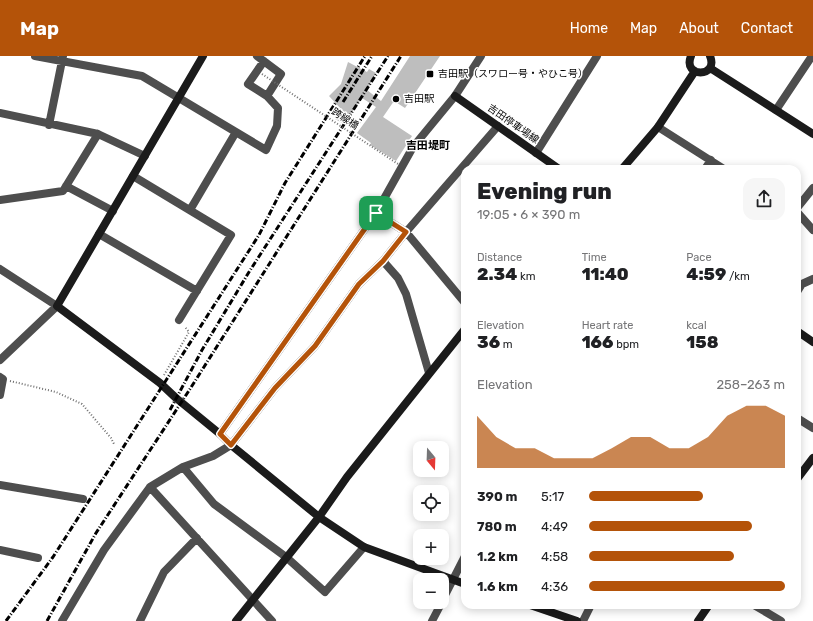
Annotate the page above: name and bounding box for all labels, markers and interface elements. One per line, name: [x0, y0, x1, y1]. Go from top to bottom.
text: Map: [20, 17, 59, 40]
text: Home: [570, 20, 608, 37]
text: Map: [630, 20, 657, 37]
text: About: [679, 20, 719, 37]
text: Contact: [741, 20, 793, 37]
place label: 吉田駅（スワロー号・やひこ号）: [438, 68, 588, 80]
marker: 吉田駅（スワロー号・やひこ号）: [425, 69, 435, 79]
place label: 吉田駅: [404, 93, 435, 105]
marker: 吉田駅: [391, 94, 401, 104]
street label: 吉田停車場線: [485, 102, 541, 146]
street label: 跨線橋: [329, 106, 361, 132]
district label: 吉田堤町: [406, 139, 450, 152]
text: Evening run: [477, 178, 612, 205]
button: share: [743, 178, 785, 220]
pin: [359, 196, 393, 230]
icon: arrive: [365, 202, 387, 224]
text: 19:05 · 6 × 390 m: [477, 207, 580, 222]
text: Distance: [477, 251, 522, 264]
text: Time: [582, 251, 607, 264]
text: Pace: [686, 251, 712, 264]
text: 2.34: [477, 264, 517, 284]
text: 11:40: [582, 264, 629, 284]
text: 4:59: [686, 264, 726, 284]
text: km: [517, 270, 535, 283]
text: /km: [726, 270, 750, 283]
text: Elevation: [477, 319, 524, 332]
text: Heart rate: [582, 319, 634, 332]
text: kcal: [686, 319, 707, 332]
text: 36: [477, 332, 500, 352]
text: 166: [582, 332, 613, 352]
text: 158: [686, 332, 718, 352]
text: m: [500, 338, 513, 351]
text: bpm: [613, 338, 639, 351]
text: Elevation: [477, 377, 533, 392]
text: 258–263 m: [716, 377, 785, 392]
north arrow: [413, 441, 449, 477]
map controls: [413, 441, 449, 609]
button: locate: [413, 485, 449, 521]
text: 390 m: [477, 489, 517, 504]
text: 5:17: [541, 489, 564, 504]
text: 780 m: [477, 519, 517, 534]
text: 4:49: [541, 519, 568, 534]
button: +: [413, 529, 449, 565]
text: 1.2 km: [477, 549, 518, 564]
text: 4:58: [541, 549, 568, 564]
button: −: [413, 573, 449, 609]
text: 1.6 km: [477, 579, 518, 594]
text: 4:36: [541, 579, 568, 594]

